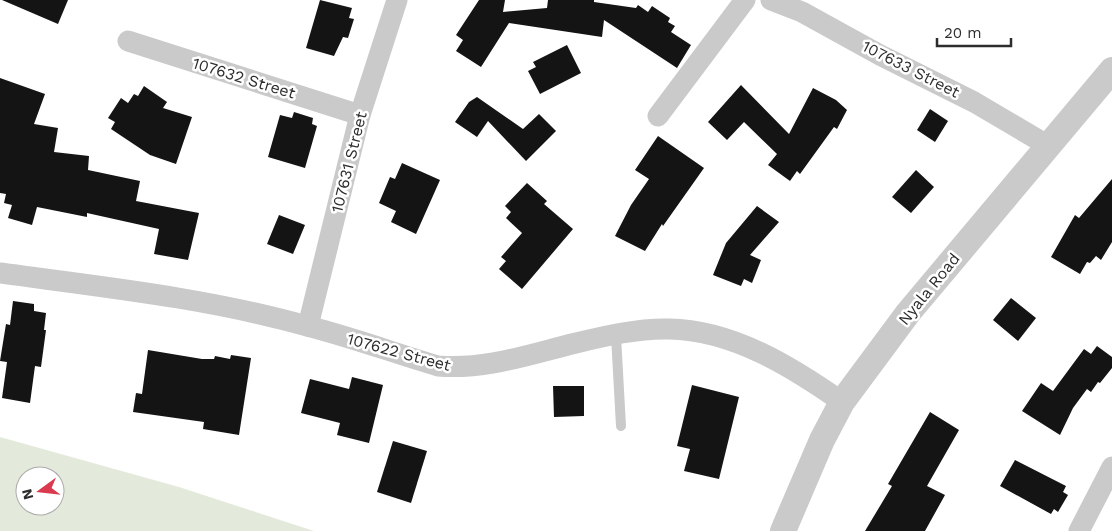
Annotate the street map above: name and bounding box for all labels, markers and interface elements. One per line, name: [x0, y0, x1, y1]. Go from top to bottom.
scale bar: [937, 15, 1011, 47]
text: 20 m: [944, 24, 982, 42]
street label: 107633 Street: [859, 36, 963, 102]
street label: 107632 Street: [190, 53, 298, 103]
street label: 107631 Street: [327, 109, 371, 214]
street label: Nyala Road: [894, 249, 964, 329]
street label: 107622 Street: [345, 329, 453, 375]
north arrow: [15, 466, 65, 516]
text: N: [18, 487, 37, 501]

